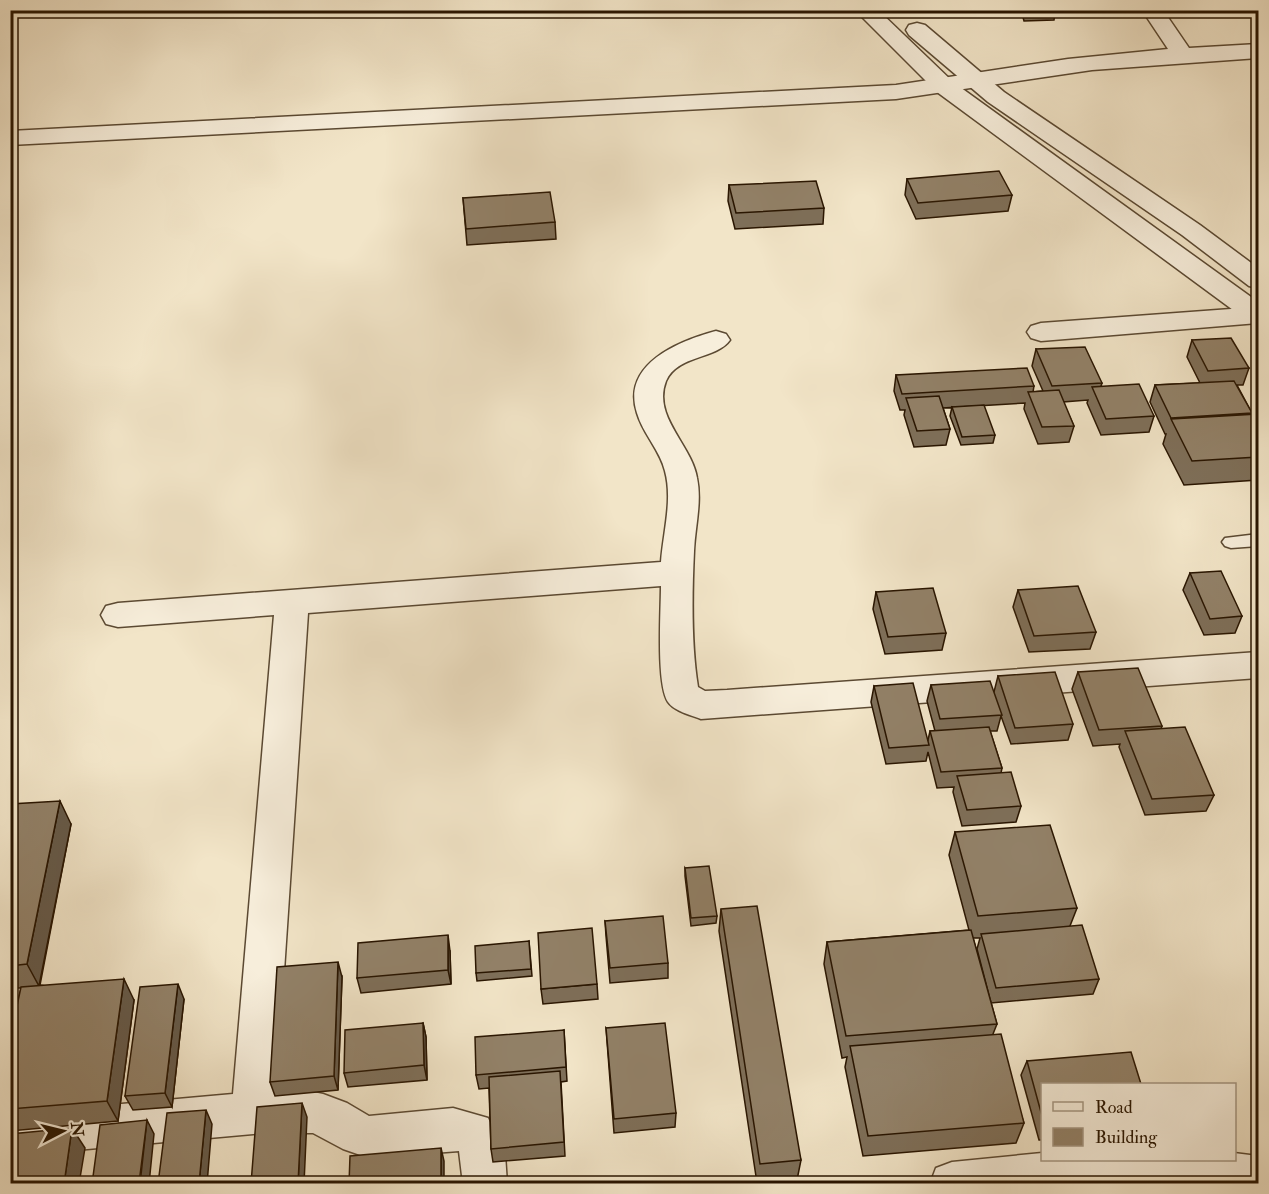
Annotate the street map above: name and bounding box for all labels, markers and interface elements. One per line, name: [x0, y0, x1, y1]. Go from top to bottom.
legend: [1041, 1083, 1236, 1161]
text: Road: [1095, 1096, 1133, 1119]
north arrow: [33, 1101, 93, 1161]
text: N: [66, 1120, 88, 1138]
text: Building: [1095, 1126, 1158, 1149]

